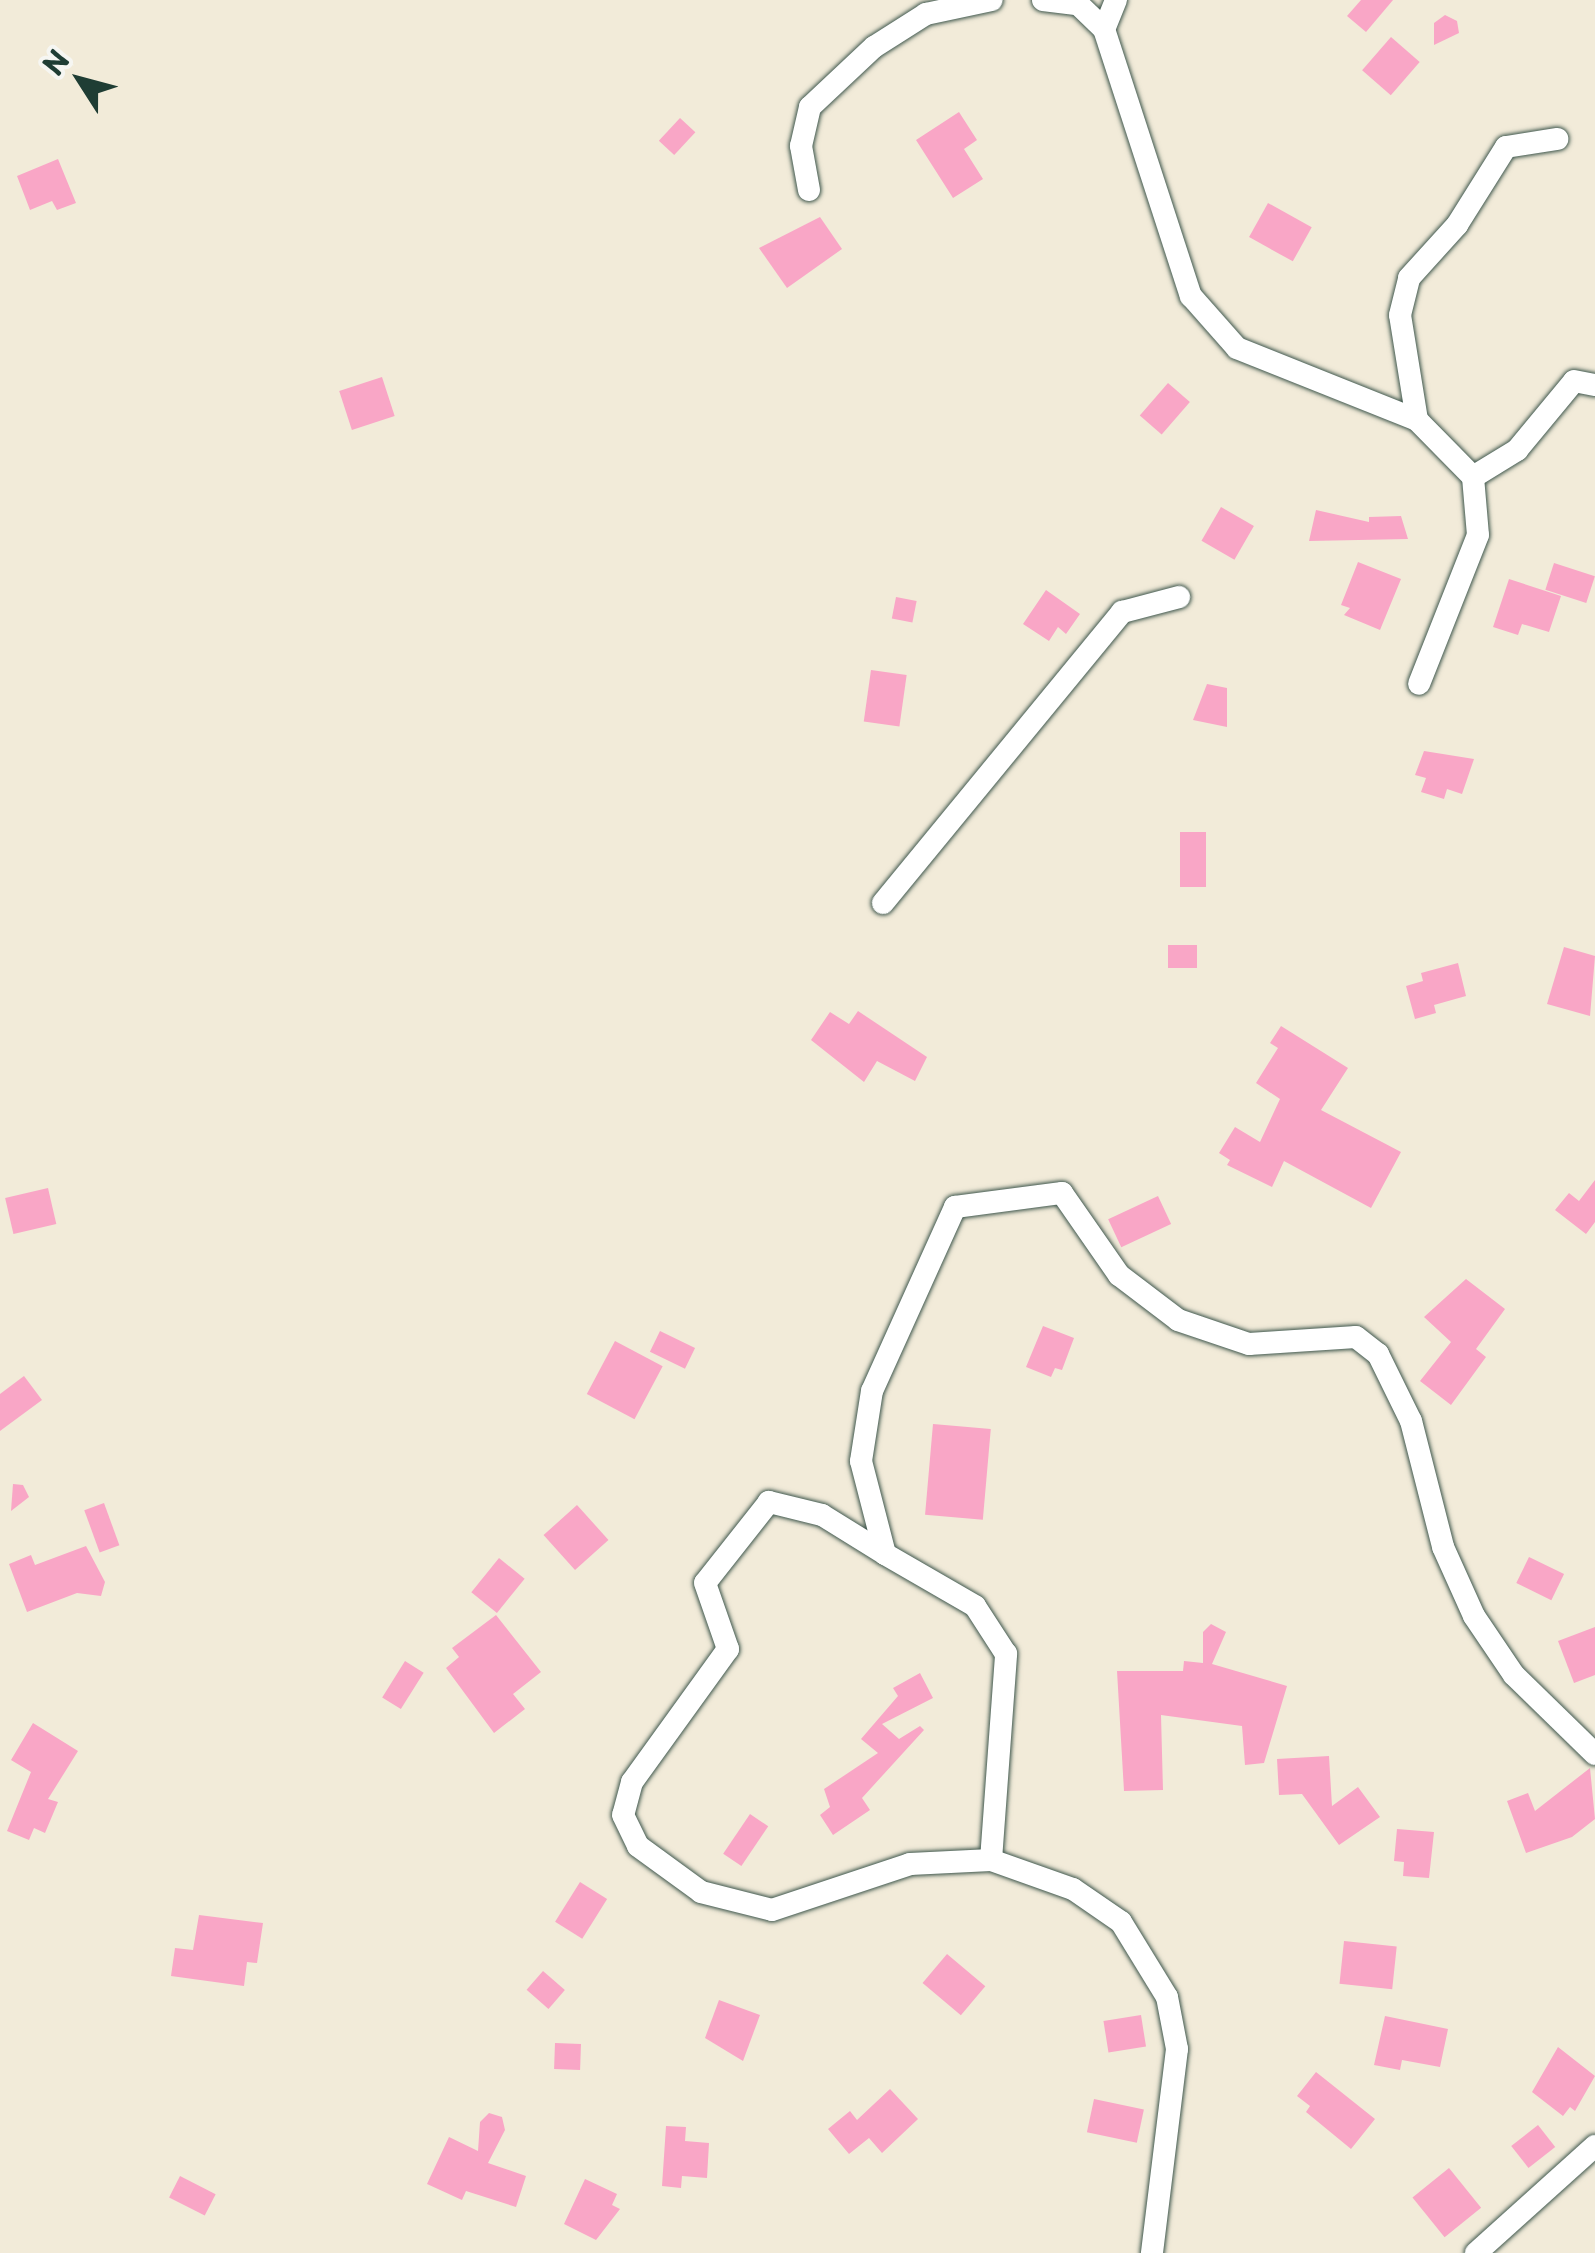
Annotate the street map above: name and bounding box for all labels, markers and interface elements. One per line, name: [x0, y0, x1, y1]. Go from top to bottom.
north arrow: [30, 30, 130, 130]
text: N: [31, 40, 79, 84]

